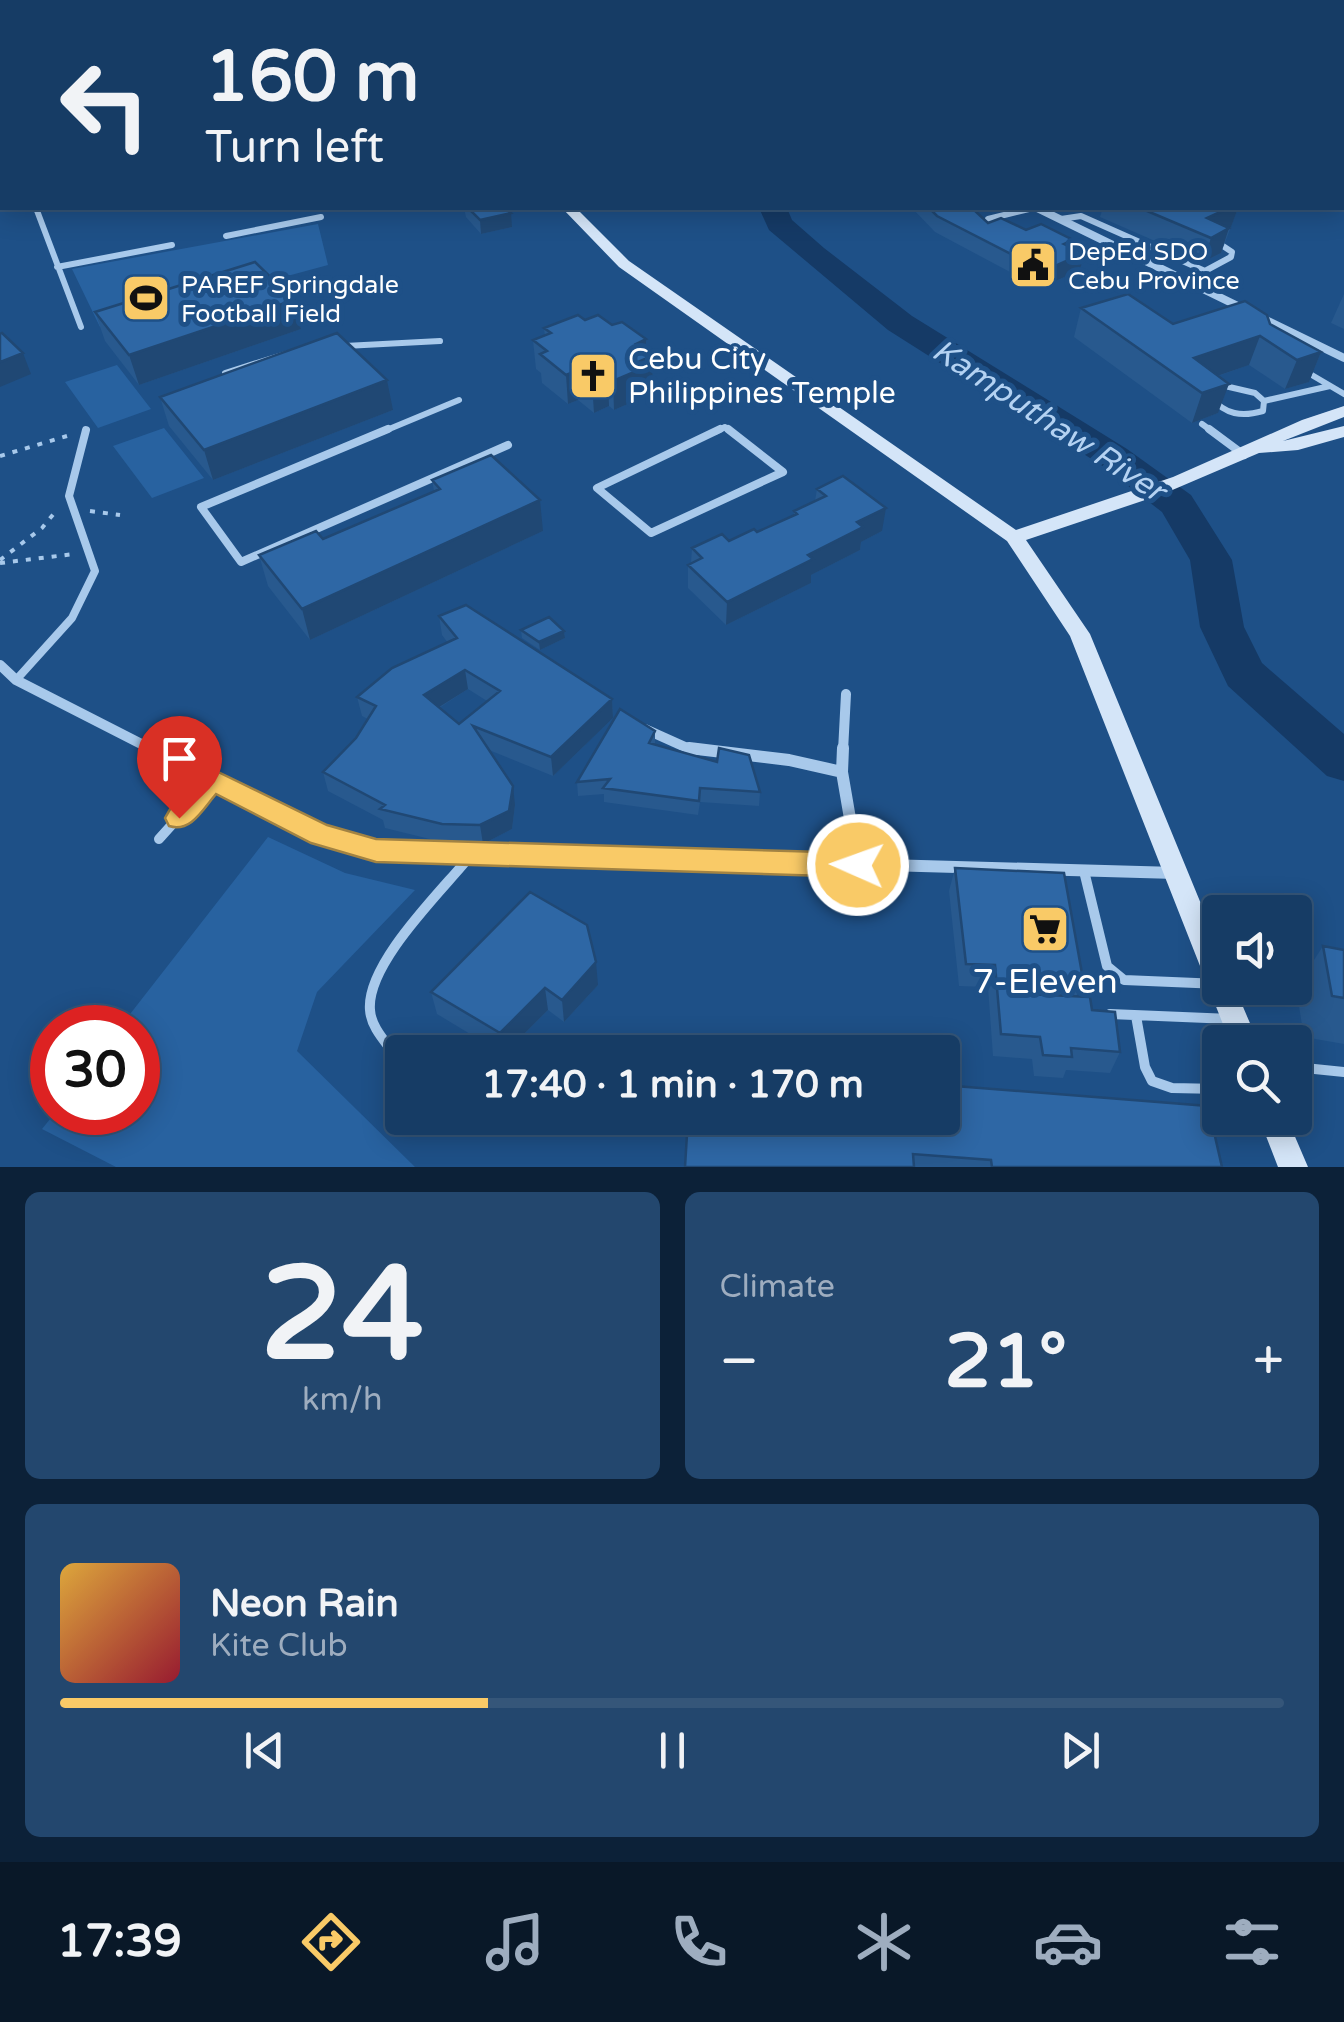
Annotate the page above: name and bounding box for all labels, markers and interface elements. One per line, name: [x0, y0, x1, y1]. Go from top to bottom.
text: 160 m: [205, 36, 419, 120]
icon: left: [40, 40, 170, 170]
text: Turn left: [205, 121, 384, 175]
place label: DepEd SDO Cebu Province: [1068, 237, 1240, 296]
public building icon: DepEd SDO Cebu Province: [1007, 239, 1059, 291]
place label: PAREF Springdale Football Field: [181, 270, 399, 329]
sports icon: PAREF Springdale Football Field: [120, 272, 172, 324]
water label: Kamputhaw River: [925, 332, 1175, 512]
place label: Cebu City Philippines Temple: [628, 341, 896, 412]
church icon: Cebu City Philippines Temple: [567, 350, 619, 402]
pin: [137, 716, 222, 819]
icon: arrive: [152, 731, 207, 786]
position arrow: [806, 813, 910, 917]
map controls: [1202, 895, 1312, 1135]
button: sound: [1202, 895, 1312, 1005]
supermarket icon: 7-Eleven: [1019, 903, 1071, 955]
place label: 7-Eleven: [972, 961, 1118, 1003]
speed limit sign: 30: [30, 1005, 160, 1135]
button: search: [1202, 1025, 1312, 1135]
text: 17:40 · 1 min · 170 m: [481, 1062, 864, 1108]
text: 24: [261, 1238, 424, 1394]
text: Climate: [720, 1268, 835, 1306]
text: 21°: [945, 1317, 1067, 1407]
text: −: [720, 1329, 759, 1395]
text: +: [1253, 1329, 1284, 1395]
text: km/h: [302, 1381, 382, 1419]
text: Neon Rain: [210, 1581, 399, 1627]
text: Kite Club: [210, 1627, 348, 1665]
icon: previous: [237, 1723, 292, 1778]
icon: pause: [645, 1723, 700, 1778]
icon: next: [1053, 1723, 1108, 1778]
icon: directions: [296, 1907, 366, 1977]
icon: music: [480, 1907, 550, 1977]
icon: phone: [664, 1907, 734, 1977]
icon: climate: [849, 1907, 919, 1977]
icon: car: [1033, 1907, 1103, 1977]
icon: filters: [1217, 1907, 1287, 1977]
text: 17:39: [57, 1915, 182, 1969]

